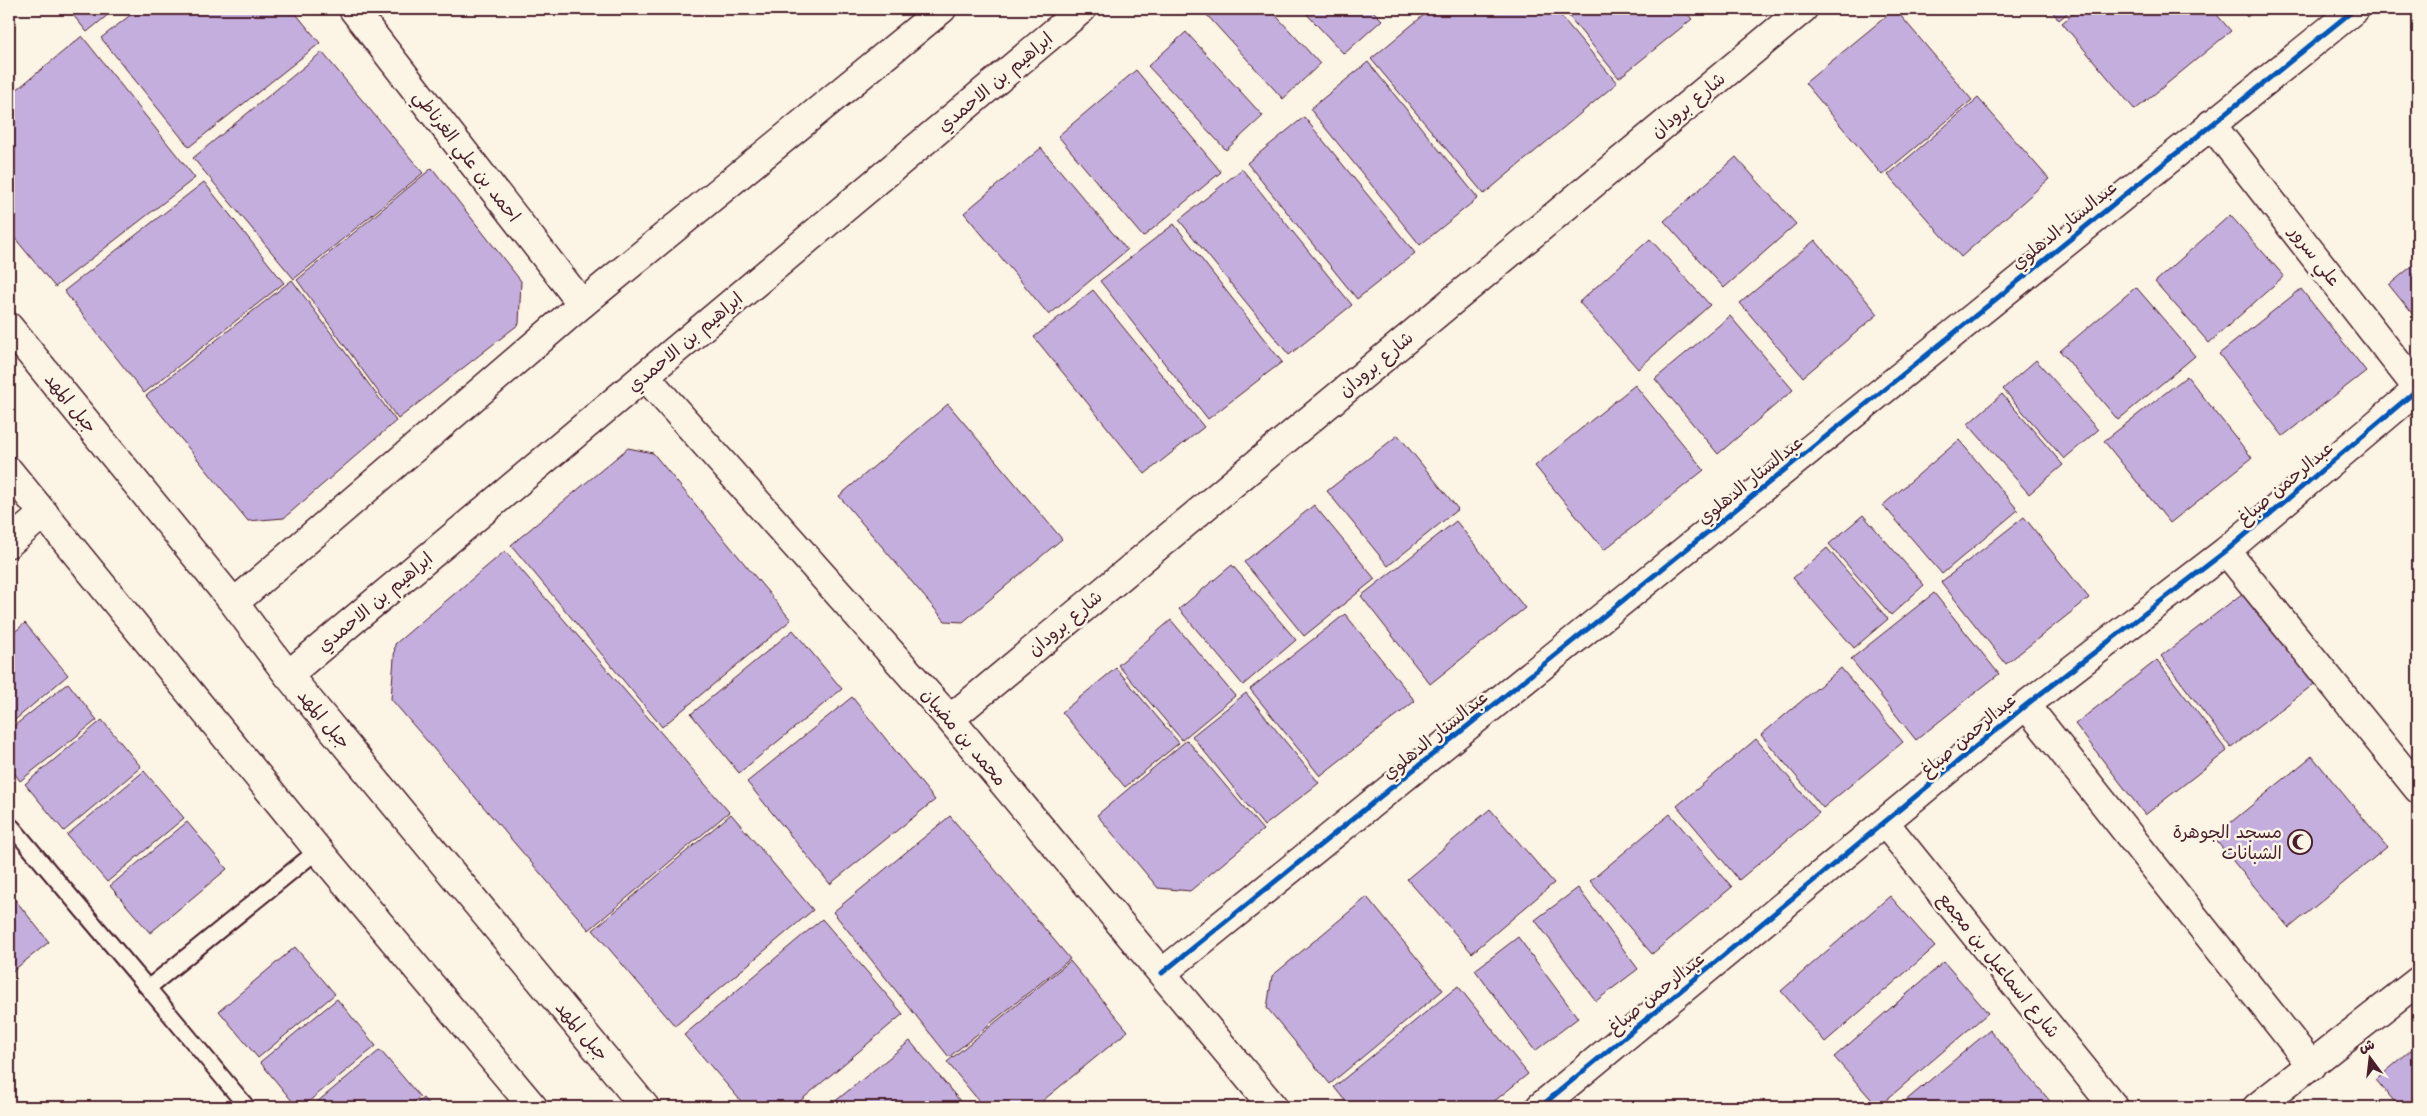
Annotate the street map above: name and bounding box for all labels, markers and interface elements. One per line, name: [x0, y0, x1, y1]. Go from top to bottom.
street label: ابراهيم بن الاحمدي: [932, 27, 1059, 139]
street label: شارع برودان: [1646, 67, 1730, 143]
street label: احمد بن علي الغرناطي: [405, 85, 526, 229]
street label: عبدالستار الدهلوي: [2006, 175, 2122, 276]
street label: علي سرور: [2279, 219, 2346, 294]
street label: ابراهيم بن الاحمدي: [622, 287, 749, 399]
street label: شارع برودان: [1334, 326, 1418, 402]
street label: جبل المهد: [39, 368, 103, 438]
street label: عبدالستار الدهلوي: [1692, 430, 1808, 531]
street label: عبدالرحمن صباغ: [2232, 436, 2338, 530]
street label: ابراهيم بن الاحمدي: [312, 547, 439, 659]
street label: شارع برودان: [1023, 585, 1107, 661]
street label: محمد بن مضيان: [916, 683, 1012, 791]
street label: جبل المهد: [292, 684, 356, 754]
street label: عبدالستار الدهلوي: [1377, 685, 1493, 786]
street label: عبدالرحمن صباغ: [1915, 688, 2021, 782]
place label: مسجد الجوهرة الشبانات: [2173, 820, 2282, 865]
mosque icon: مسجد الجوهرة الشبانات: [2287, 829, 2313, 855]
street label: شارع اسماعيل بن مجمع: [1932, 887, 2065, 1044]
street label: عبدالرحمن صباغ: [1603, 946, 1709, 1040]
street label: جبل المهد: [550, 996, 614, 1066]
north arrow: [2344, 1034, 2394, 1084]
text: ش: [2357, 1035, 2376, 1056]

